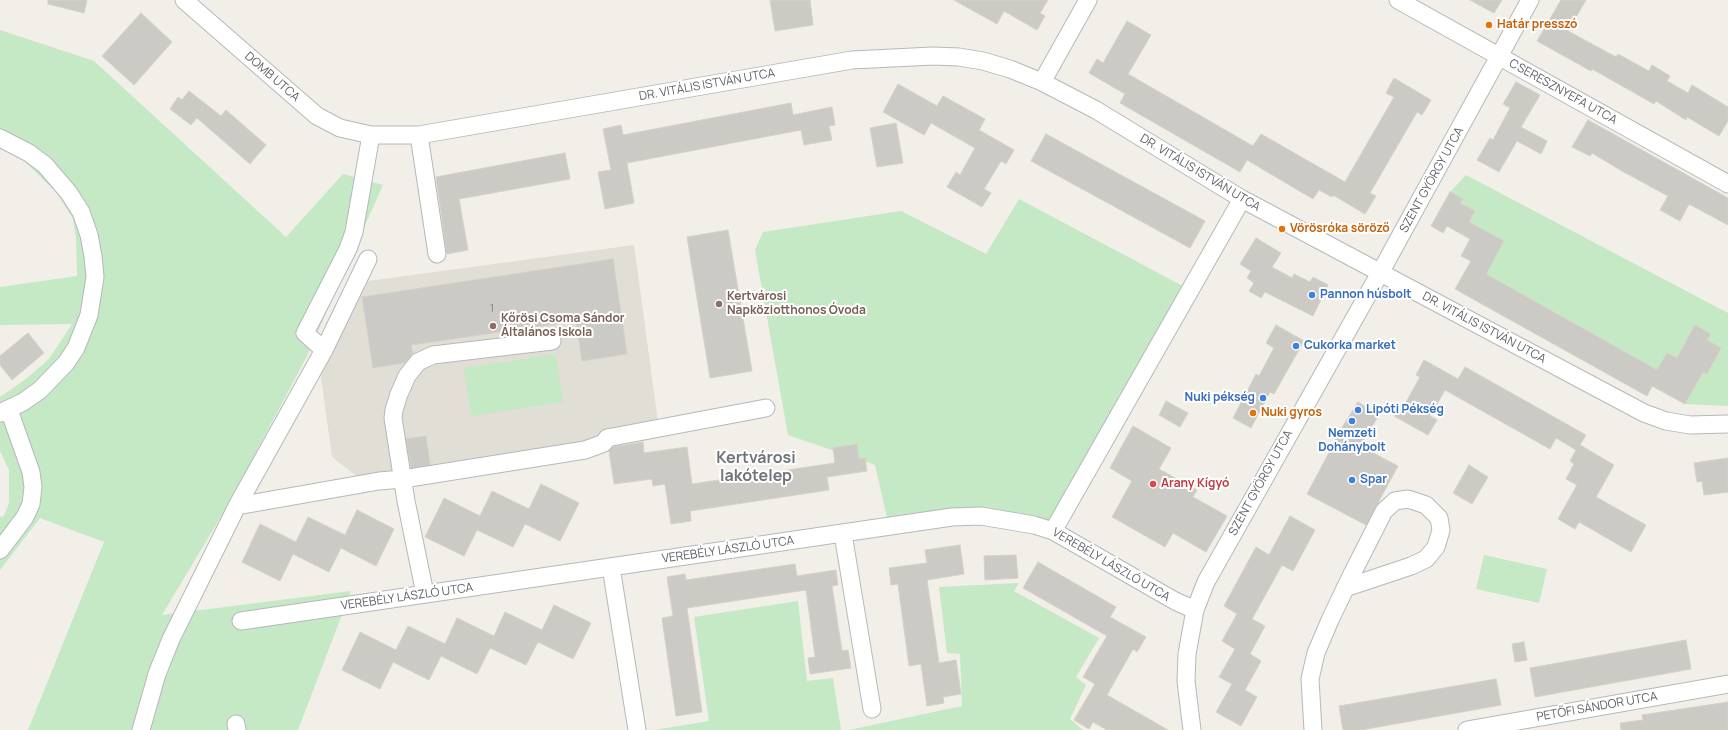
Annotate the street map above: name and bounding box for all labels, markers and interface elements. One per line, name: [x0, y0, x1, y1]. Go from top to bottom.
place label: Határ presszó: [1497, 18, 1577, 32]
marker: Határ presszó: [1484, 20, 1494, 30]
street label: DOMB UTCA: [242, 49, 302, 105]
street label: CSERESZNYEFA UTCA: [1507, 56, 1619, 128]
street label: DR. VITÁLIS ISTVÁN UTCA: [638, 66, 776, 104]
street label: SZENT GYÖRGY UTCA: [1397, 125, 1467, 235]
street label: DR. VITÁLIS ISTVÁN UTCA: [1137, 131, 1263, 215]
place label: Vörösróka söröző: [1290, 222, 1390, 236]
marker: Vörösróka söröző: [1277, 224, 1287, 234]
place label: Pannon húsbolt: [1320, 288, 1412, 302]
street label: DR. VITÁLIS ISTVÁN UTCA: [1420, 289, 1548, 367]
place label: Kertvárosi Napköziotthonos Óvoda: [727, 290, 866, 318]
marker: Pannon húsbolt: [1307, 290, 1317, 300]
marker: Kertvárosi Napköziotthonos Óvoda: [714, 299, 724, 309]
house number: 1: [490, 303, 494, 315]
place label: Kőrösi Csoma Sándor Általános Iskola: [501, 312, 625, 340]
marker: Kőrösi Csoma Sándor Általános Iskola: [488, 321, 498, 331]
place label: Cukorka market: [1304, 339, 1396, 353]
marker: Cukorka market: [1291, 341, 1301, 351]
place label: Nuki pékség: [1185, 391, 1255, 405]
marker: Nuki pékség: [1258, 393, 1268, 403]
place label: Lipóti Pékség: [1366, 403, 1444, 417]
marker: Lipóti Pékség: [1353, 405, 1363, 415]
place label: Nuki gyros: [1261, 406, 1322, 420]
marker: Nuki gyros: [1248, 408, 1258, 418]
marker: Nemzeti Dohánybolt: [1347, 416, 1357, 426]
place label: Nemzeti Dohánybolt: [1318, 427, 1386, 455]
street label: SZENT GYÖRGY UTCA: [1226, 428, 1296, 538]
district label: Kertvárosi lakótelep: [716, 449, 796, 487]
place label: Spar: [1360, 473, 1387, 487]
marker: Spar: [1347, 475, 1357, 485]
place label: Arany Kígyó: [1161, 477, 1229, 491]
marker: Arany Kígyó: [1148, 479, 1158, 489]
street label: VEREBÉLY LÁSZLÓ UTCA: [1050, 525, 1172, 605]
street label: VEREBÉLY LÁSZLÓ UTCA: [661, 534, 795, 566]
street label: VEREBÉLY LÁSZLÓ UTCA: [340, 581, 474, 613]
street label: PETŐFI SÁNDOR UTCA: [1535, 689, 1659, 725]

